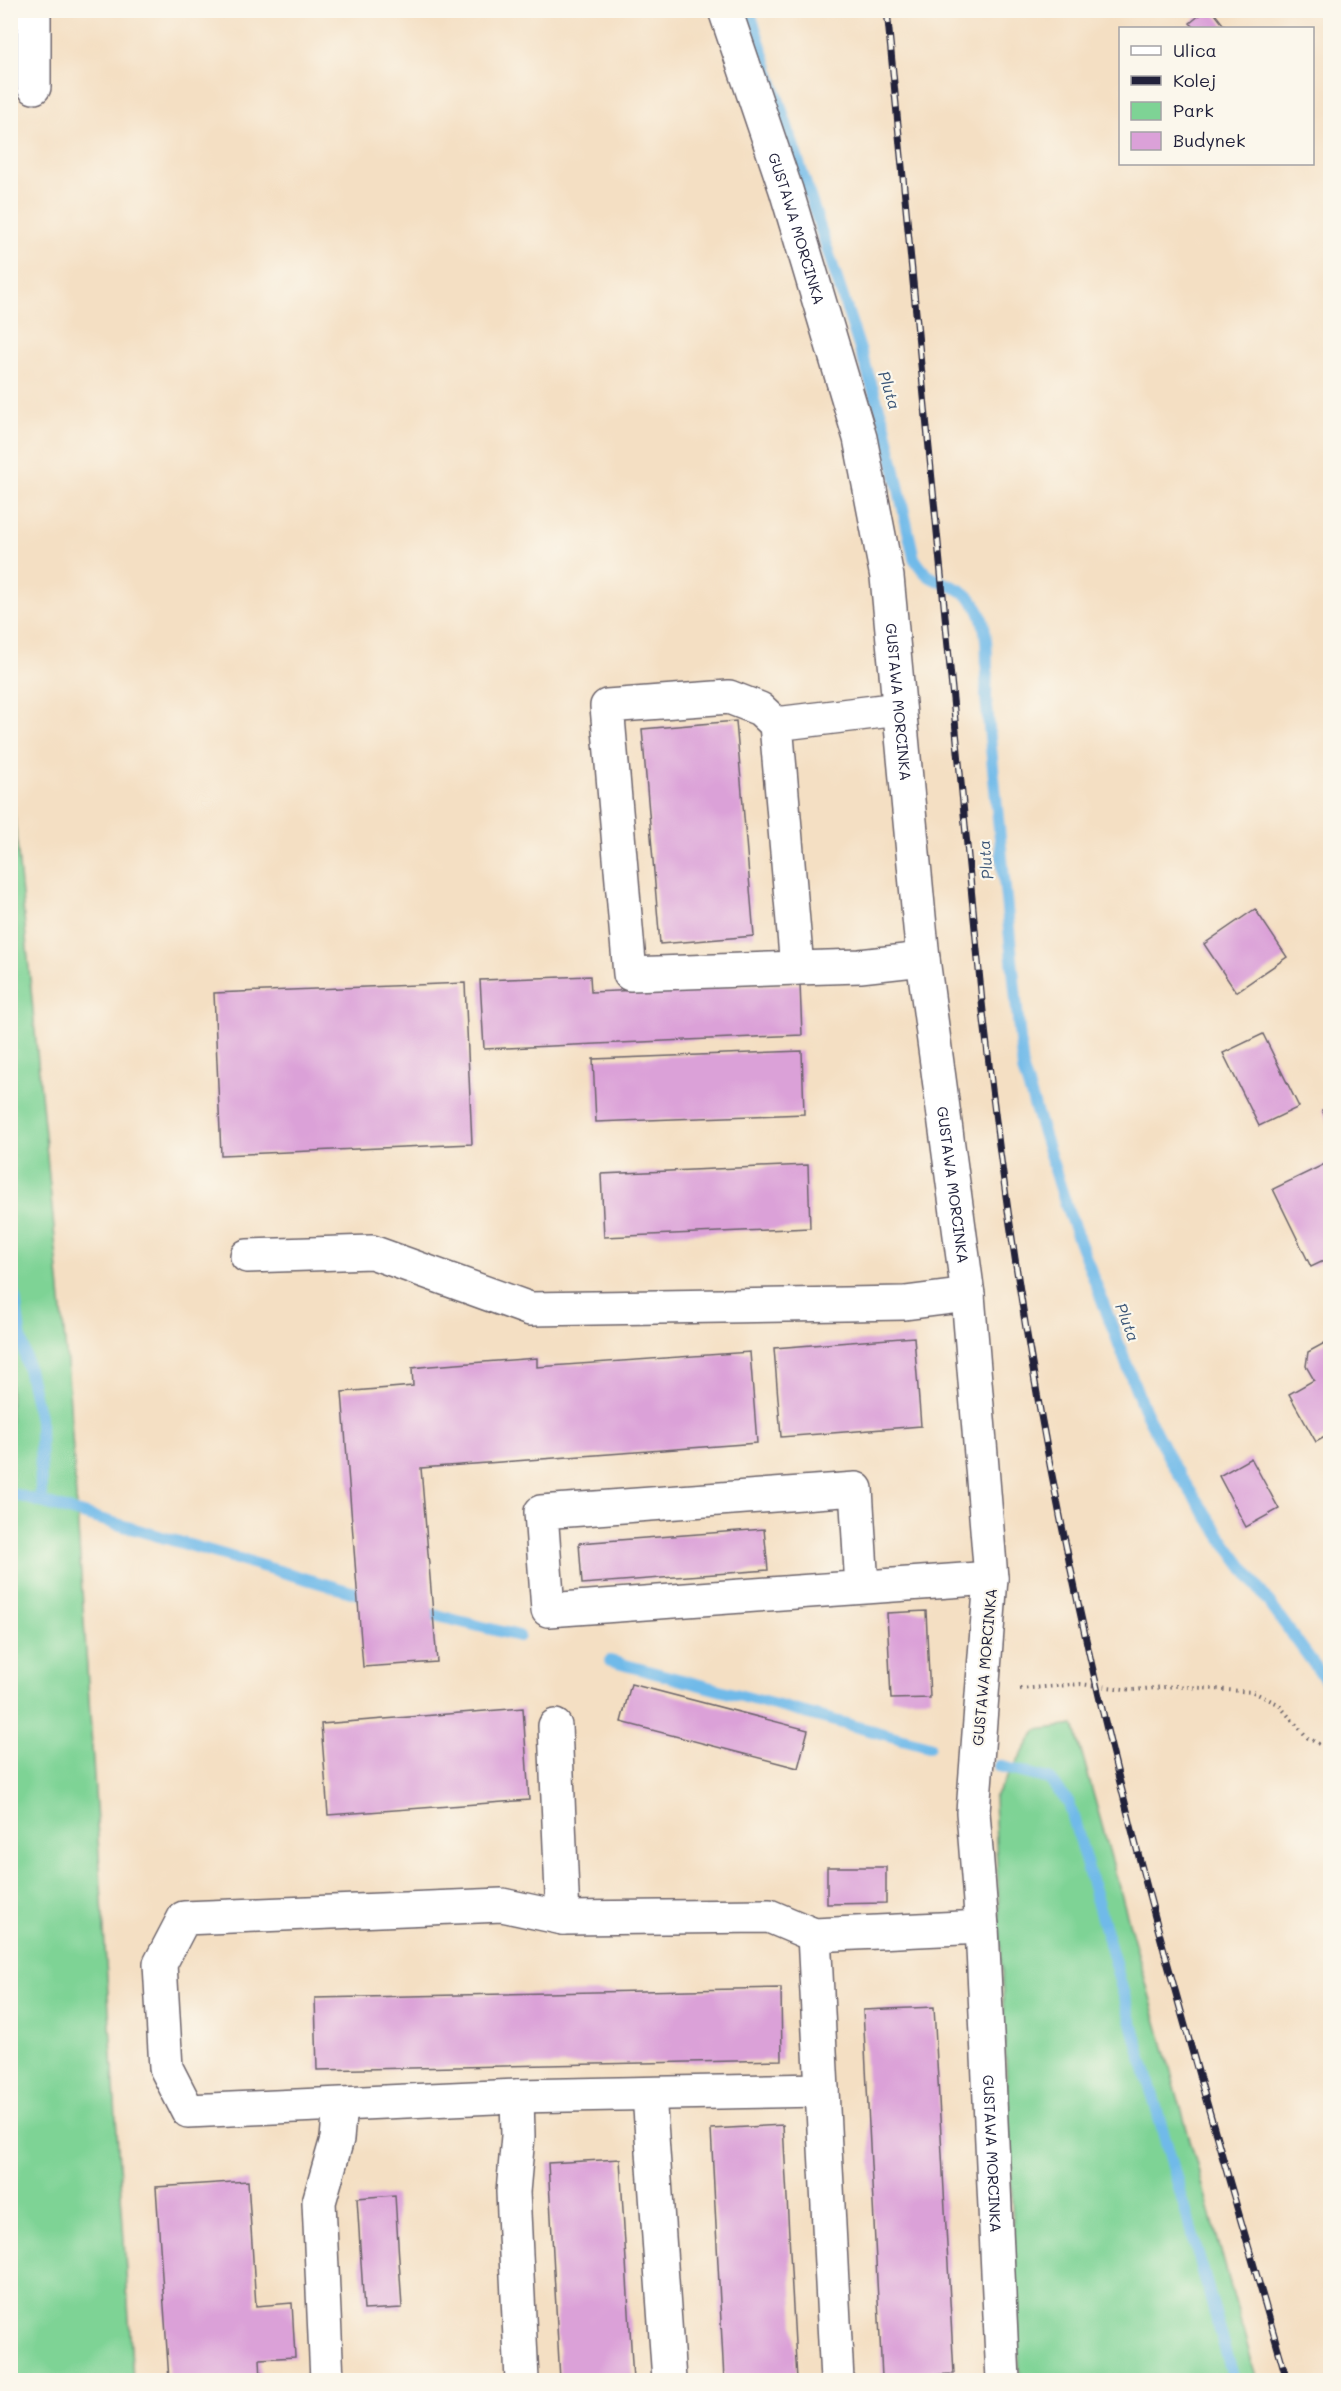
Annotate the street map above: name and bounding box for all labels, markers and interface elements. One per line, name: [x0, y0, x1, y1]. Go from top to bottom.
legend: [1119, 27, 1314, 165]
text: Ulica: [1173, 38, 1217, 62]
text: Kolej: [1173, 68, 1216, 92]
text: Park: [1173, 98, 1214, 122]
text: Budynek: [1173, 128, 1246, 152]
street label: GUSTAWA MORCINKA: [764, 150, 830, 307]
water label: Pluta: [874, 368, 906, 412]
street label: GUSTAWA MORCINKA: [881, 622, 916, 782]
water label: Pluta: [972, 839, 998, 881]
street label: GUSTAWA MORCINKA: [933, 1105, 974, 1265]
water label: Pluta: [1111, 1300, 1145, 1344]
street label: GUSTAWA MORCINKA: [967, 1587, 1001, 1747]
street label: GUSTAWA MORCINKA: [979, 2074, 1006, 2233]

